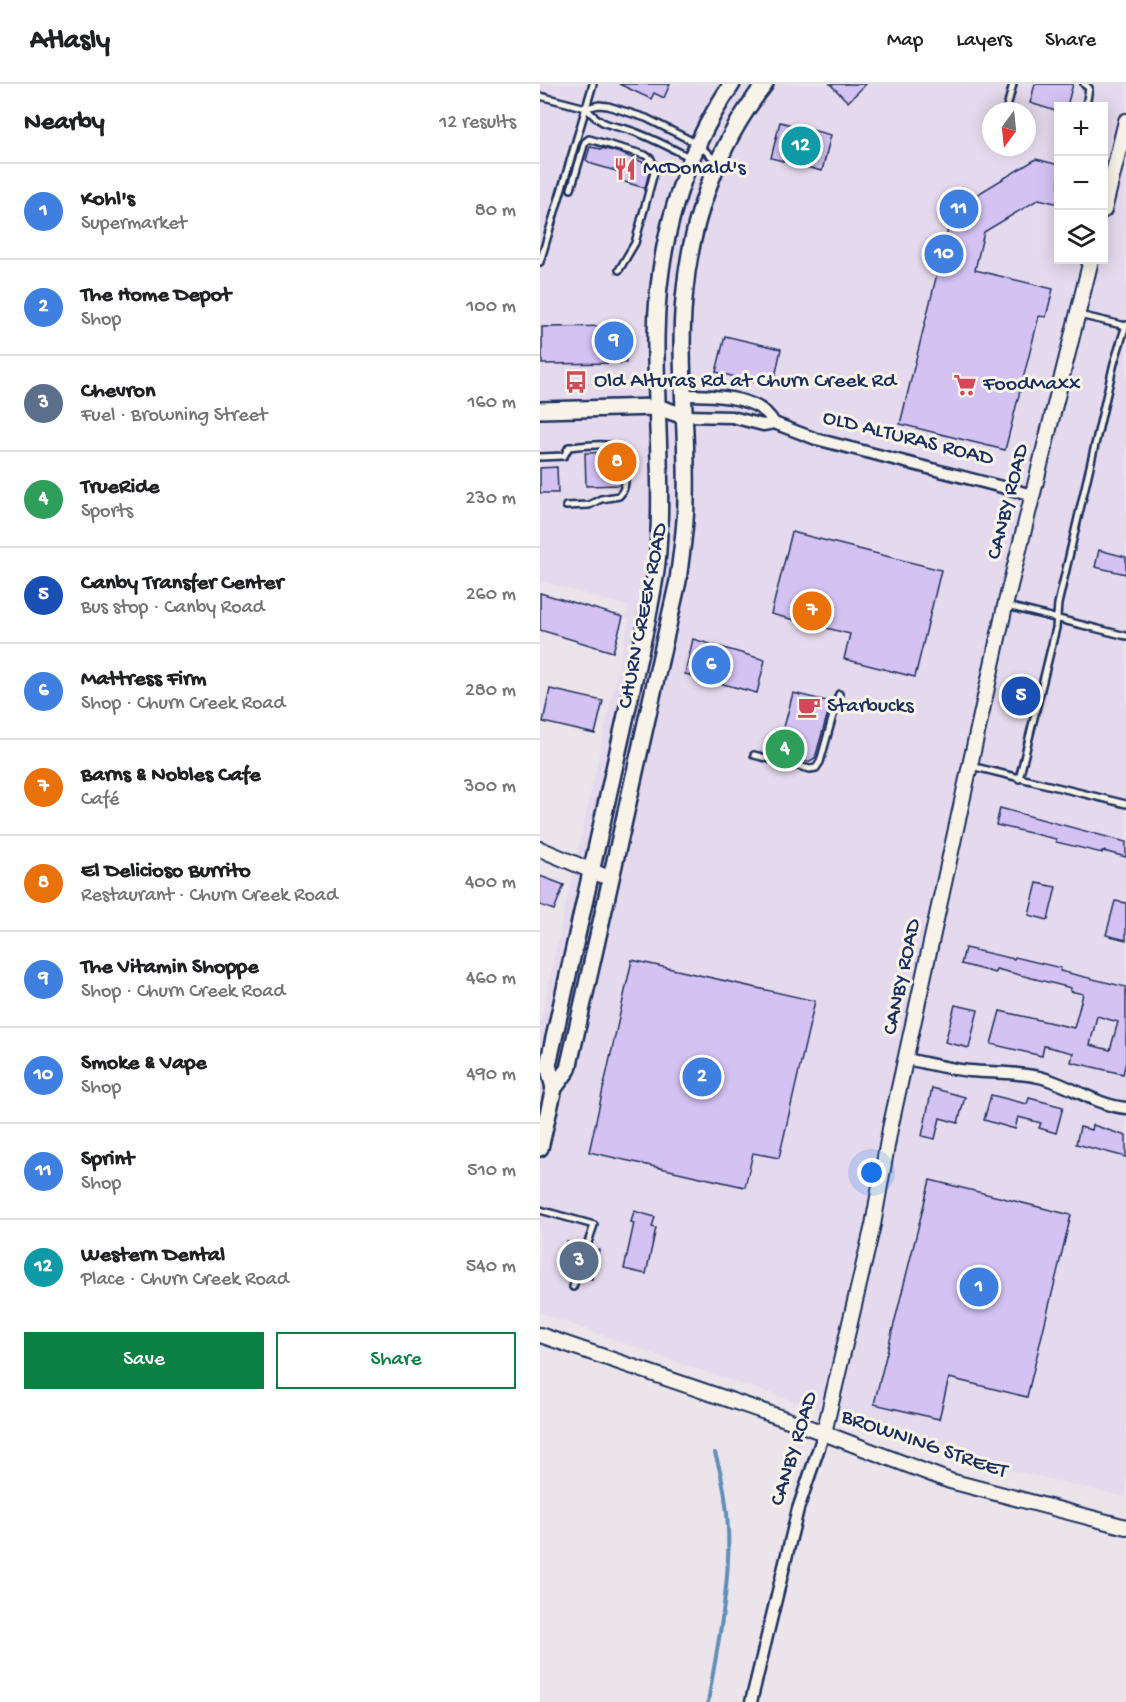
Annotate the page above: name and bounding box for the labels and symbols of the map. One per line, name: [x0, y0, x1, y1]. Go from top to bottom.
north arrow: [982, 102, 1036, 156]
pin: 12: [782, 124, 820, 168]
restaurant icon: McDonald's: [612, 156, 638, 182]
place label: McDonald's: [643, 156, 746, 182]
pin: 11: [940, 186, 978, 232]
pin: 10: [924, 232, 964, 276]
pin: 9: [594, 318, 634, 364]
bus stop icon: Old Alturas Rd at Churn Creek Rd: [563, 369, 589, 395]
place label: Old Alturas Rd at Churn Creek Rd: [594, 369, 898, 395]
supermarket icon: FoodMaxx: [952, 372, 978, 398]
place label: FoodMaxx: [982, 372, 1081, 398]
street label: OLD ALTURAS ROAD: [820, 405, 997, 473]
pin: 8: [598, 440, 637, 484]
street label: CANBY ROAD: [982, 441, 1036, 562]
street label: CHURN CREEK ROAD: [613, 520, 675, 711]
pin: 7: [792, 588, 832, 634]
pin: 6: [692, 642, 730, 688]
pin: 5: [1002, 674, 1040, 718]
cafe icon: Starbucks: [796, 694, 822, 720]
place label: Starbucks: [827, 694, 914, 720]
pin: 4: [766, 726, 804, 772]
street label: CANBY ROAD: [878, 916, 928, 1037]
pin: 2: [682, 1054, 722, 1100]
your location: [857, 1158, 886, 1187]
pin: 3: [560, 1238, 598, 1284]
pin: 1: [960, 1264, 998, 1310]
street label: CANBY ROAD: [765, 1388, 825, 1509]
street label: BROWNING STREET: [837, 1404, 1012, 1486]

